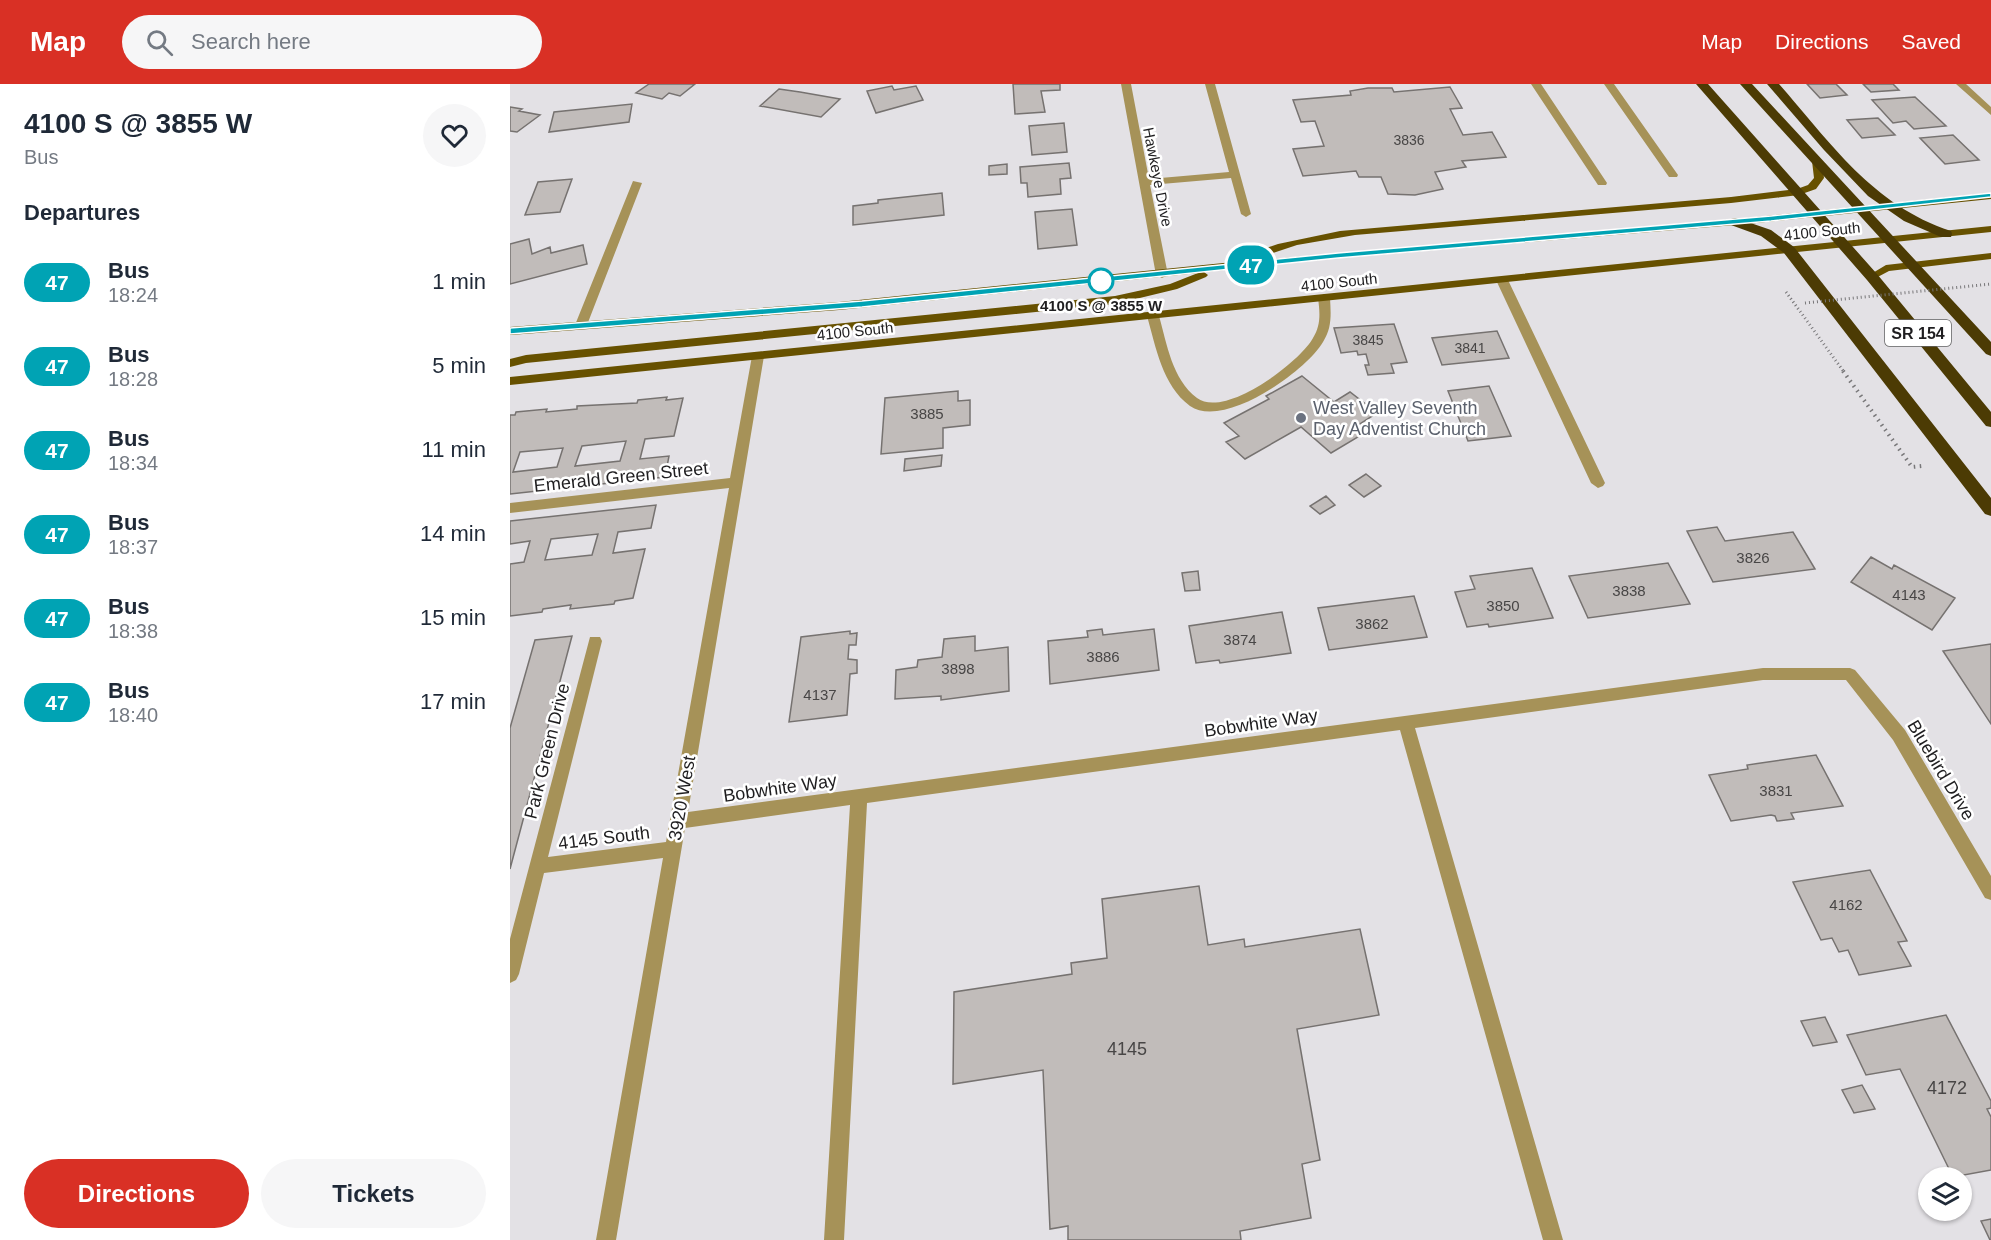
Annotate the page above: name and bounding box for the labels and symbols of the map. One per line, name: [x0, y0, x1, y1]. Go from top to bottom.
street label: Hawkeye Drive: [1140, 126, 1176, 228]
house number: 3836: [1393, 132, 1425, 148]
street label: 4100 South: [1783, 219, 1861, 243]
line badge: 47: [1224, 246, 1278, 285]
marker: 4100 S @ 3855 W: [1088, 268, 1114, 294]
street label: 4100 South: [1300, 270, 1378, 294]
place label: 4100 S @ 3855 W: [1040, 297, 1163, 314]
street label: 4100 South: [816, 319, 894, 343]
road number: SR 154: [1885, 320, 1951, 346]
house number: 3845: [1352, 332, 1384, 348]
house number: 3841: [1454, 340, 1486, 356]
place label: West Valley Seventh Day Adventist Church: [1313, 398, 1486, 439]
house number: 3885: [910, 405, 944, 422]
marker: West Valley Seventh Day Adventist Church: [1294, 411, 1308, 425]
street label: Emerald Green Street: [533, 458, 709, 496]
house number: 3826: [1736, 549, 1770, 566]
house number: 3838: [1612, 582, 1646, 599]
house number: 4143: [1892, 586, 1926, 603]
house number: 3850: [1486, 597, 1520, 614]
house number: 3862: [1355, 615, 1389, 632]
house number: 3874: [1223, 631, 1257, 648]
house number: 3886: [1086, 648, 1120, 665]
house number: 3898: [941, 660, 975, 677]
street label: Park Green Drive: [520, 681, 574, 821]
house number: 4137: [803, 686, 837, 703]
street label: Bobwhite Way: [1203, 705, 1319, 741]
street label: Bluebird Drive: [1903, 716, 1979, 824]
street label: 3920 West: [665, 754, 699, 842]
street label: Bobwhite Way: [722, 770, 838, 806]
house number: 3831: [1759, 782, 1793, 799]
street label: 4145 South: [557, 822, 651, 854]
house number: 4162: [1829, 896, 1863, 913]
house number: 4145: [1107, 1039, 1147, 1059]
house number: 4172: [1927, 1078, 1967, 1098]

